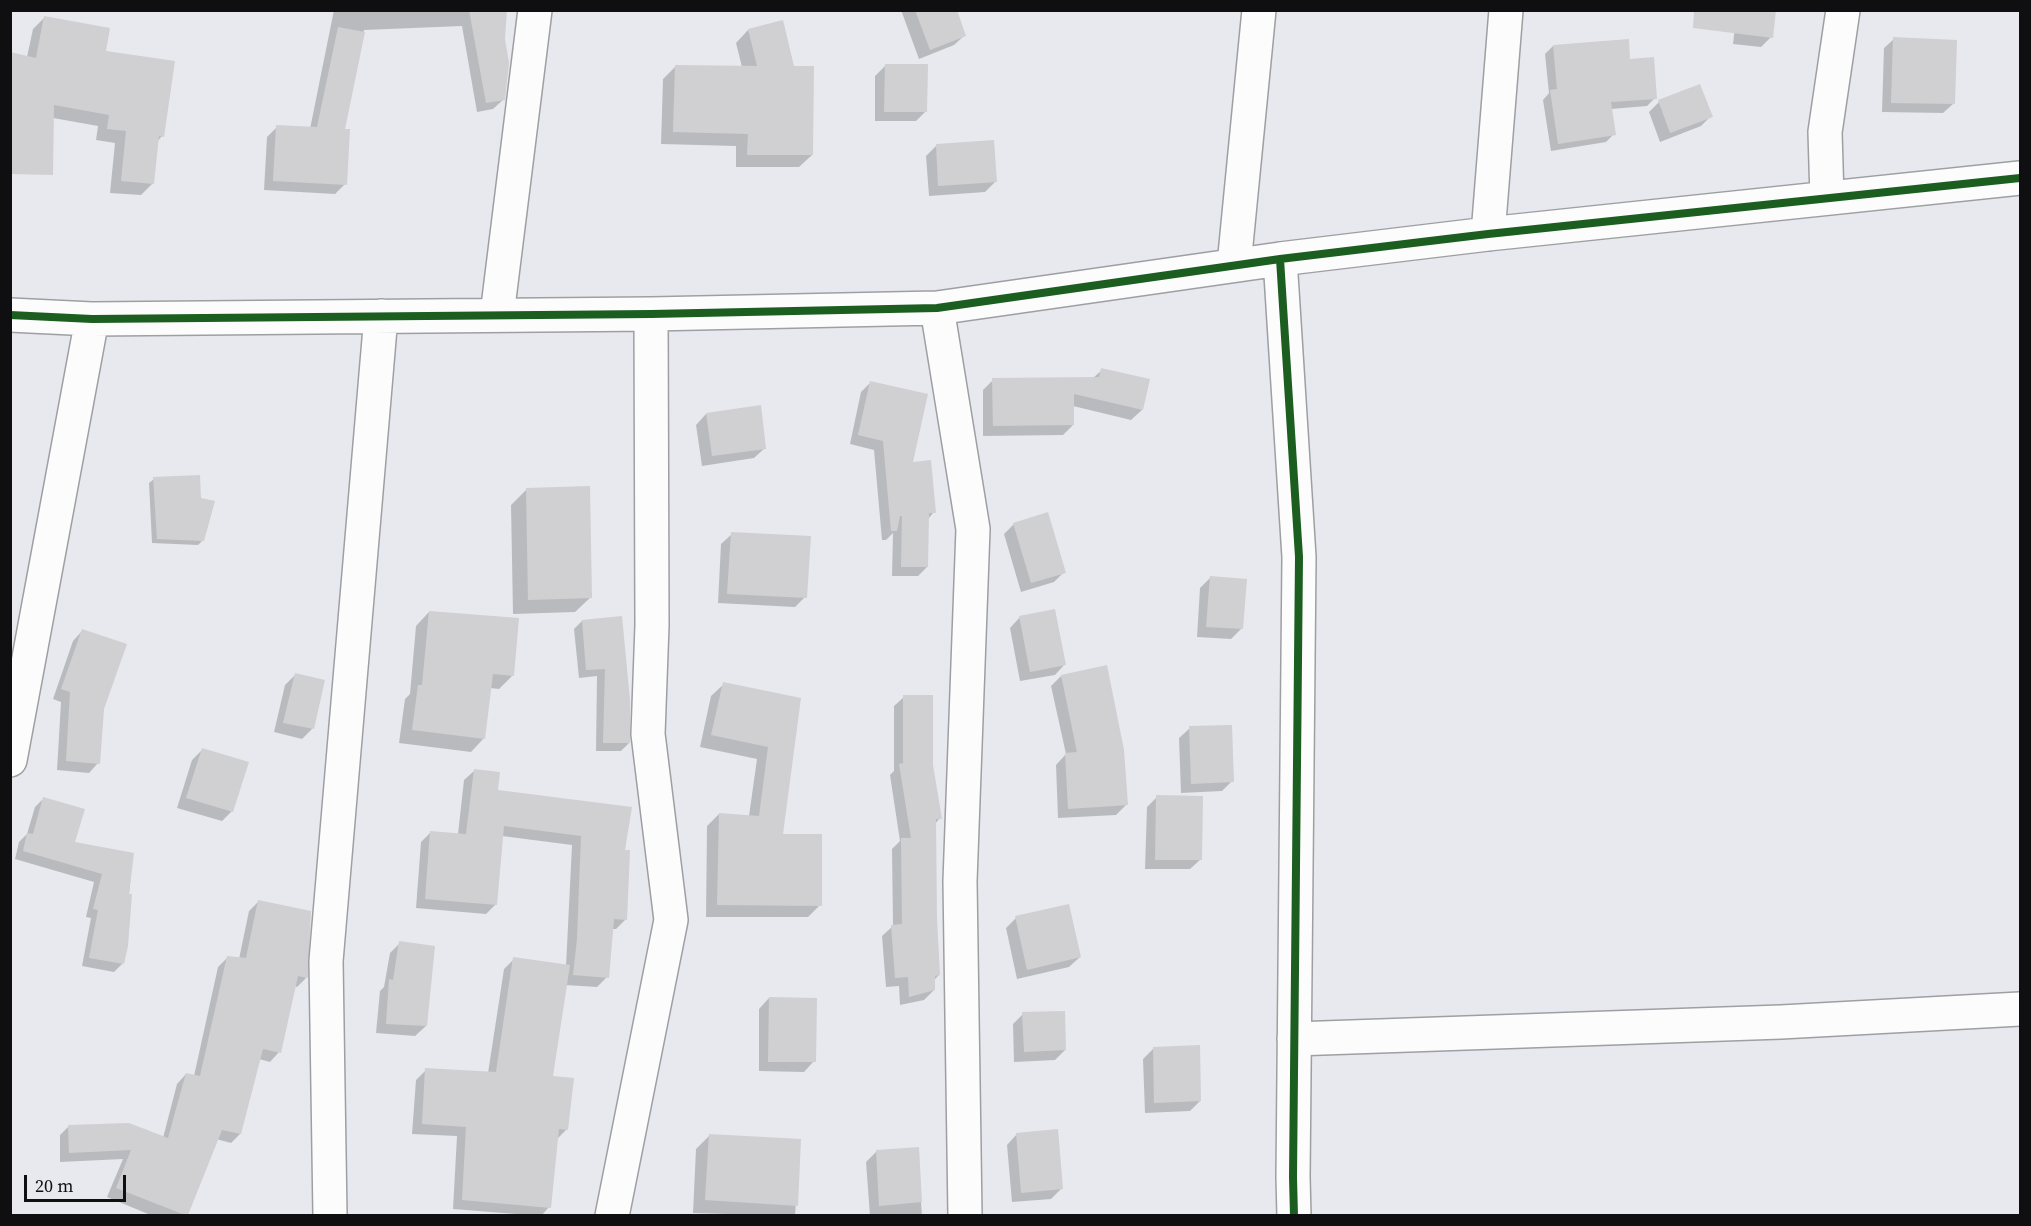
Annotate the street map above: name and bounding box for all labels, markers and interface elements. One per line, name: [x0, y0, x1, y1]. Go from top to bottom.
scale bar: [27, 1163, 129, 1201]
text: 20 m: [35, 1173, 73, 1198]

